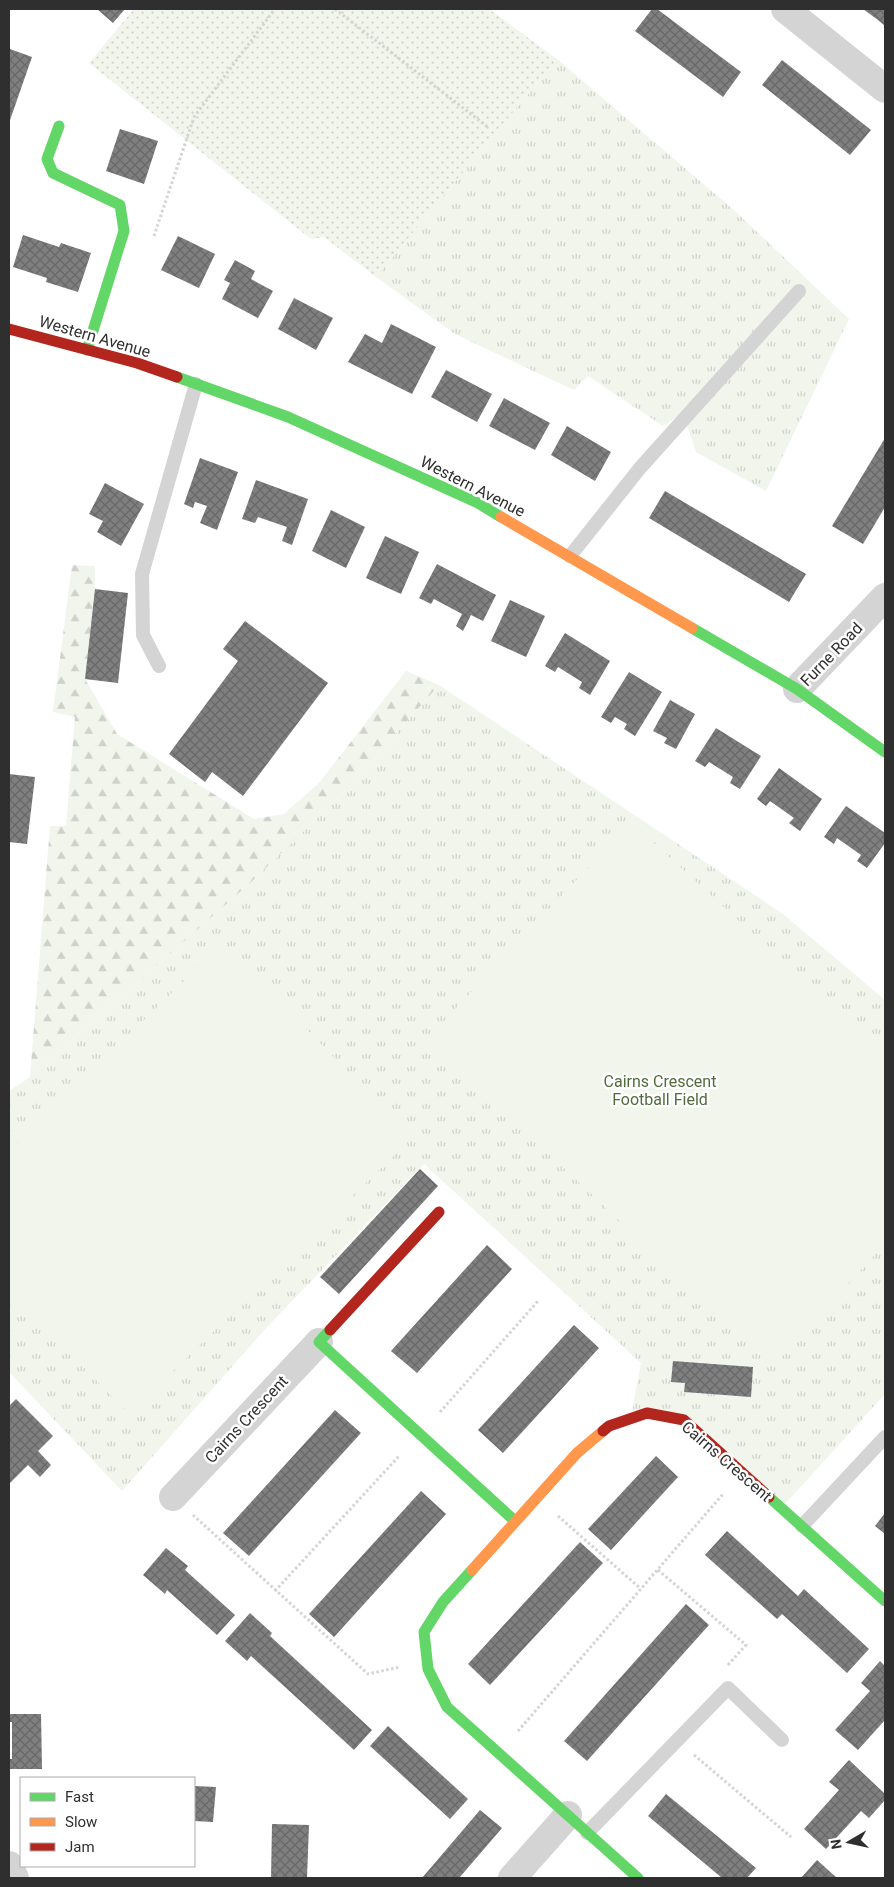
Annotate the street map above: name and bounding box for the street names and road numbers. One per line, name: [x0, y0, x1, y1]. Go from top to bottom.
street label: Western Avenue: [37, 312, 153, 361]
street label: Western Avenue: [417, 452, 528, 521]
street label: Furne Road: [796, 619, 866, 690]
street label: Cairns Crescent: [201, 1372, 292, 1467]
street label: Cairns Crescent: [678, 1417, 775, 1506]

